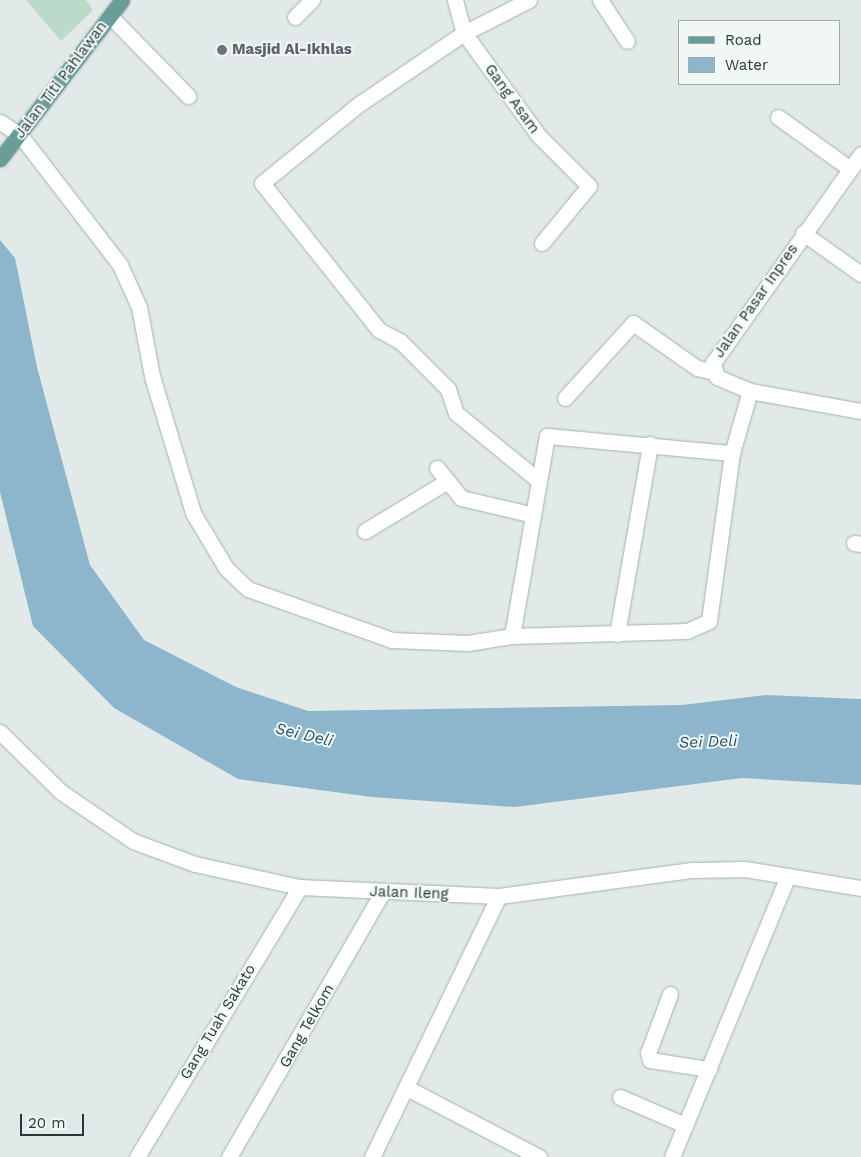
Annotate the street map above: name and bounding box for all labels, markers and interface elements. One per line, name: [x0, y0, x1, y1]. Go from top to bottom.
street label: Jalan Titi Pahlawan: [11, 18, 111, 142]
legend: [678, 20, 841, 85]
text: Road: [725, 31, 762, 49]
place label: Masjid Al-Ikhlas: [232, 41, 352, 59]
marker: Masjid Al-Ikhlas: [216, 44, 228, 56]
text: Water: [725, 56, 768, 74]
street label: Gang Asam: [481, 60, 543, 138]
street label: Jalan Pasar Inpres: [710, 241, 802, 361]
water label: Sei Deli: [273, 719, 335, 751]
water label: Sei Deli: [679, 731, 737, 753]
street label: Jalan Ileng: [369, 883, 449, 903]
street label: Gang Tuah Sakato: [176, 961, 260, 1083]
street label: Gang Telkom: [276, 981, 338, 1071]
scale bar: [22, 1104, 86, 1136]
text: 20 m: [28, 1114, 66, 1132]

